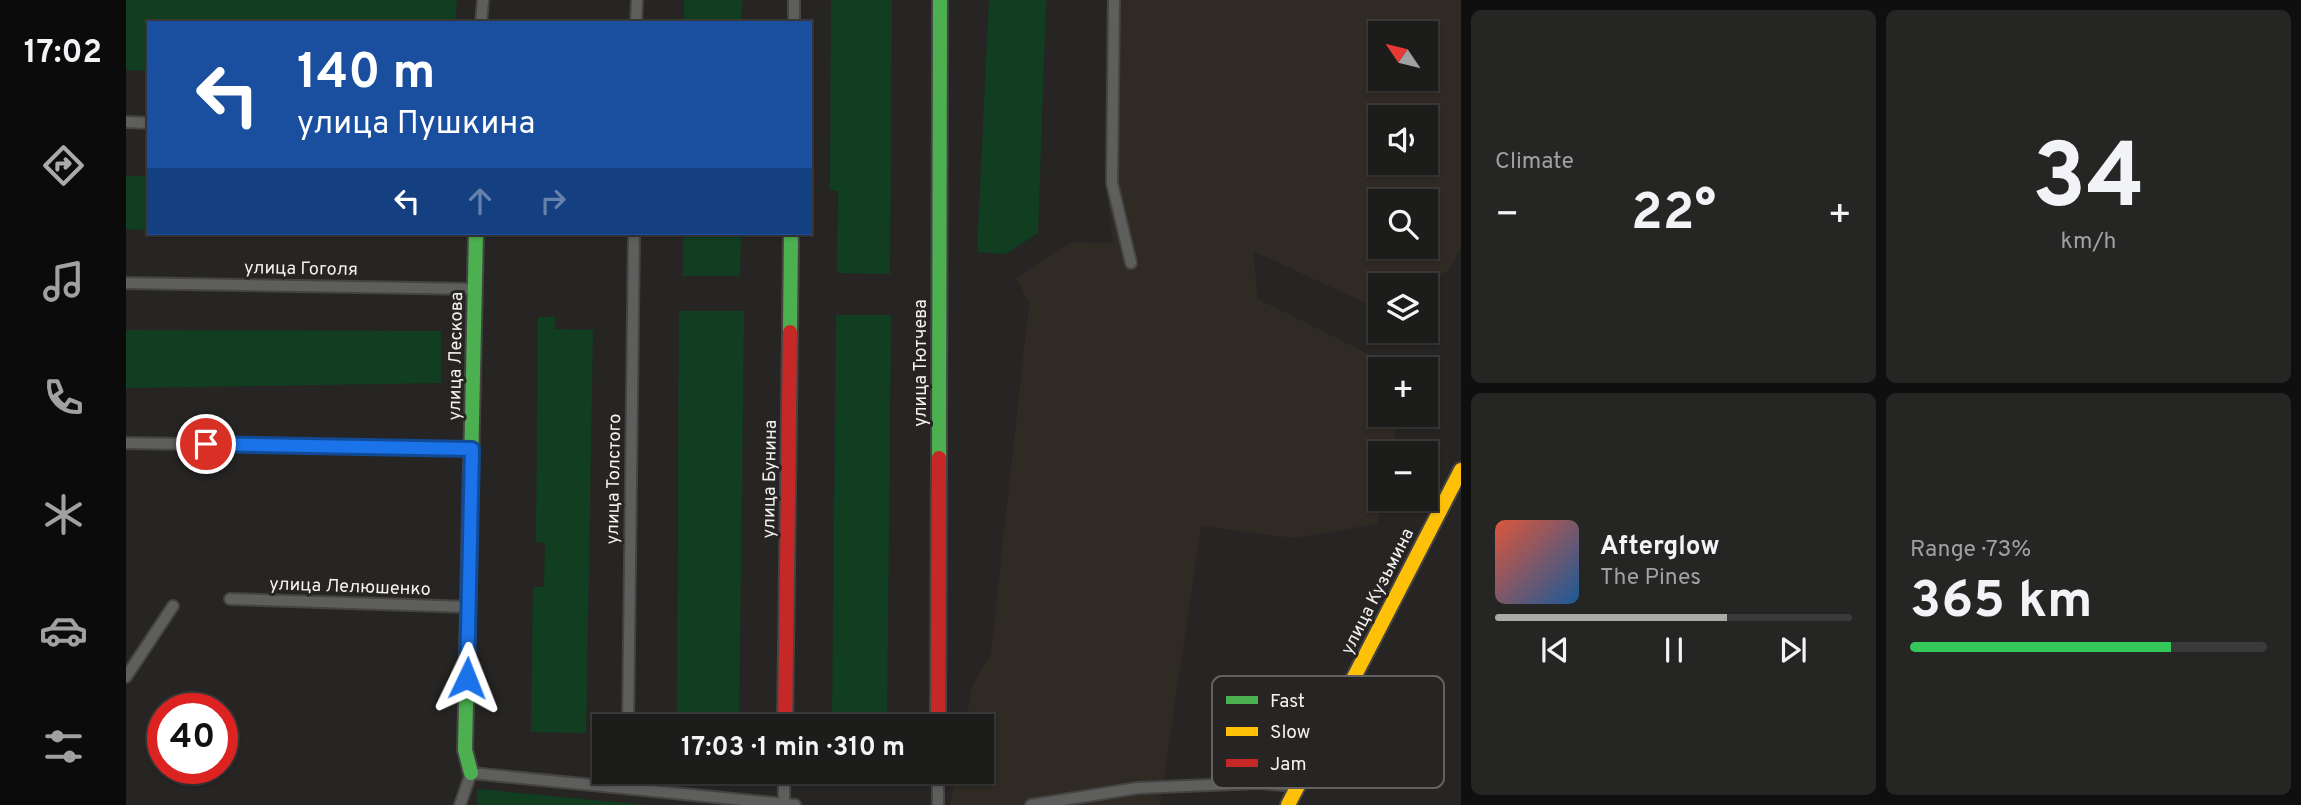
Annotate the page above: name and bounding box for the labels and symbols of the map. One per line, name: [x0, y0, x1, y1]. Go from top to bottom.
north arrow: [1368, 21, 1438, 91]
street label: улица Гоголя: [244, 257, 358, 282]
street label: улица Лескова: [444, 291, 469, 421]
street label: улица Тютчева: [910, 299, 933, 427]
street label: улица Толстого: [602, 413, 627, 545]
pin: [176, 414, 236, 474]
street label: улица Бунина: [758, 420, 783, 539]
street label: улица Кузьмина: [1337, 525, 1420, 659]
street label: улица Лелюшенко: [269, 573, 431, 602]
position arrow: [430, 641, 504, 715]
legend: [1212, 676, 1444, 788]
text: Fast: [1270, 690, 1305, 714]
speed limit sign: 40: [147, 693, 238, 784]
text: Slow: [1270, 721, 1310, 745]
text: Jam: [1270, 753, 1307, 777]

